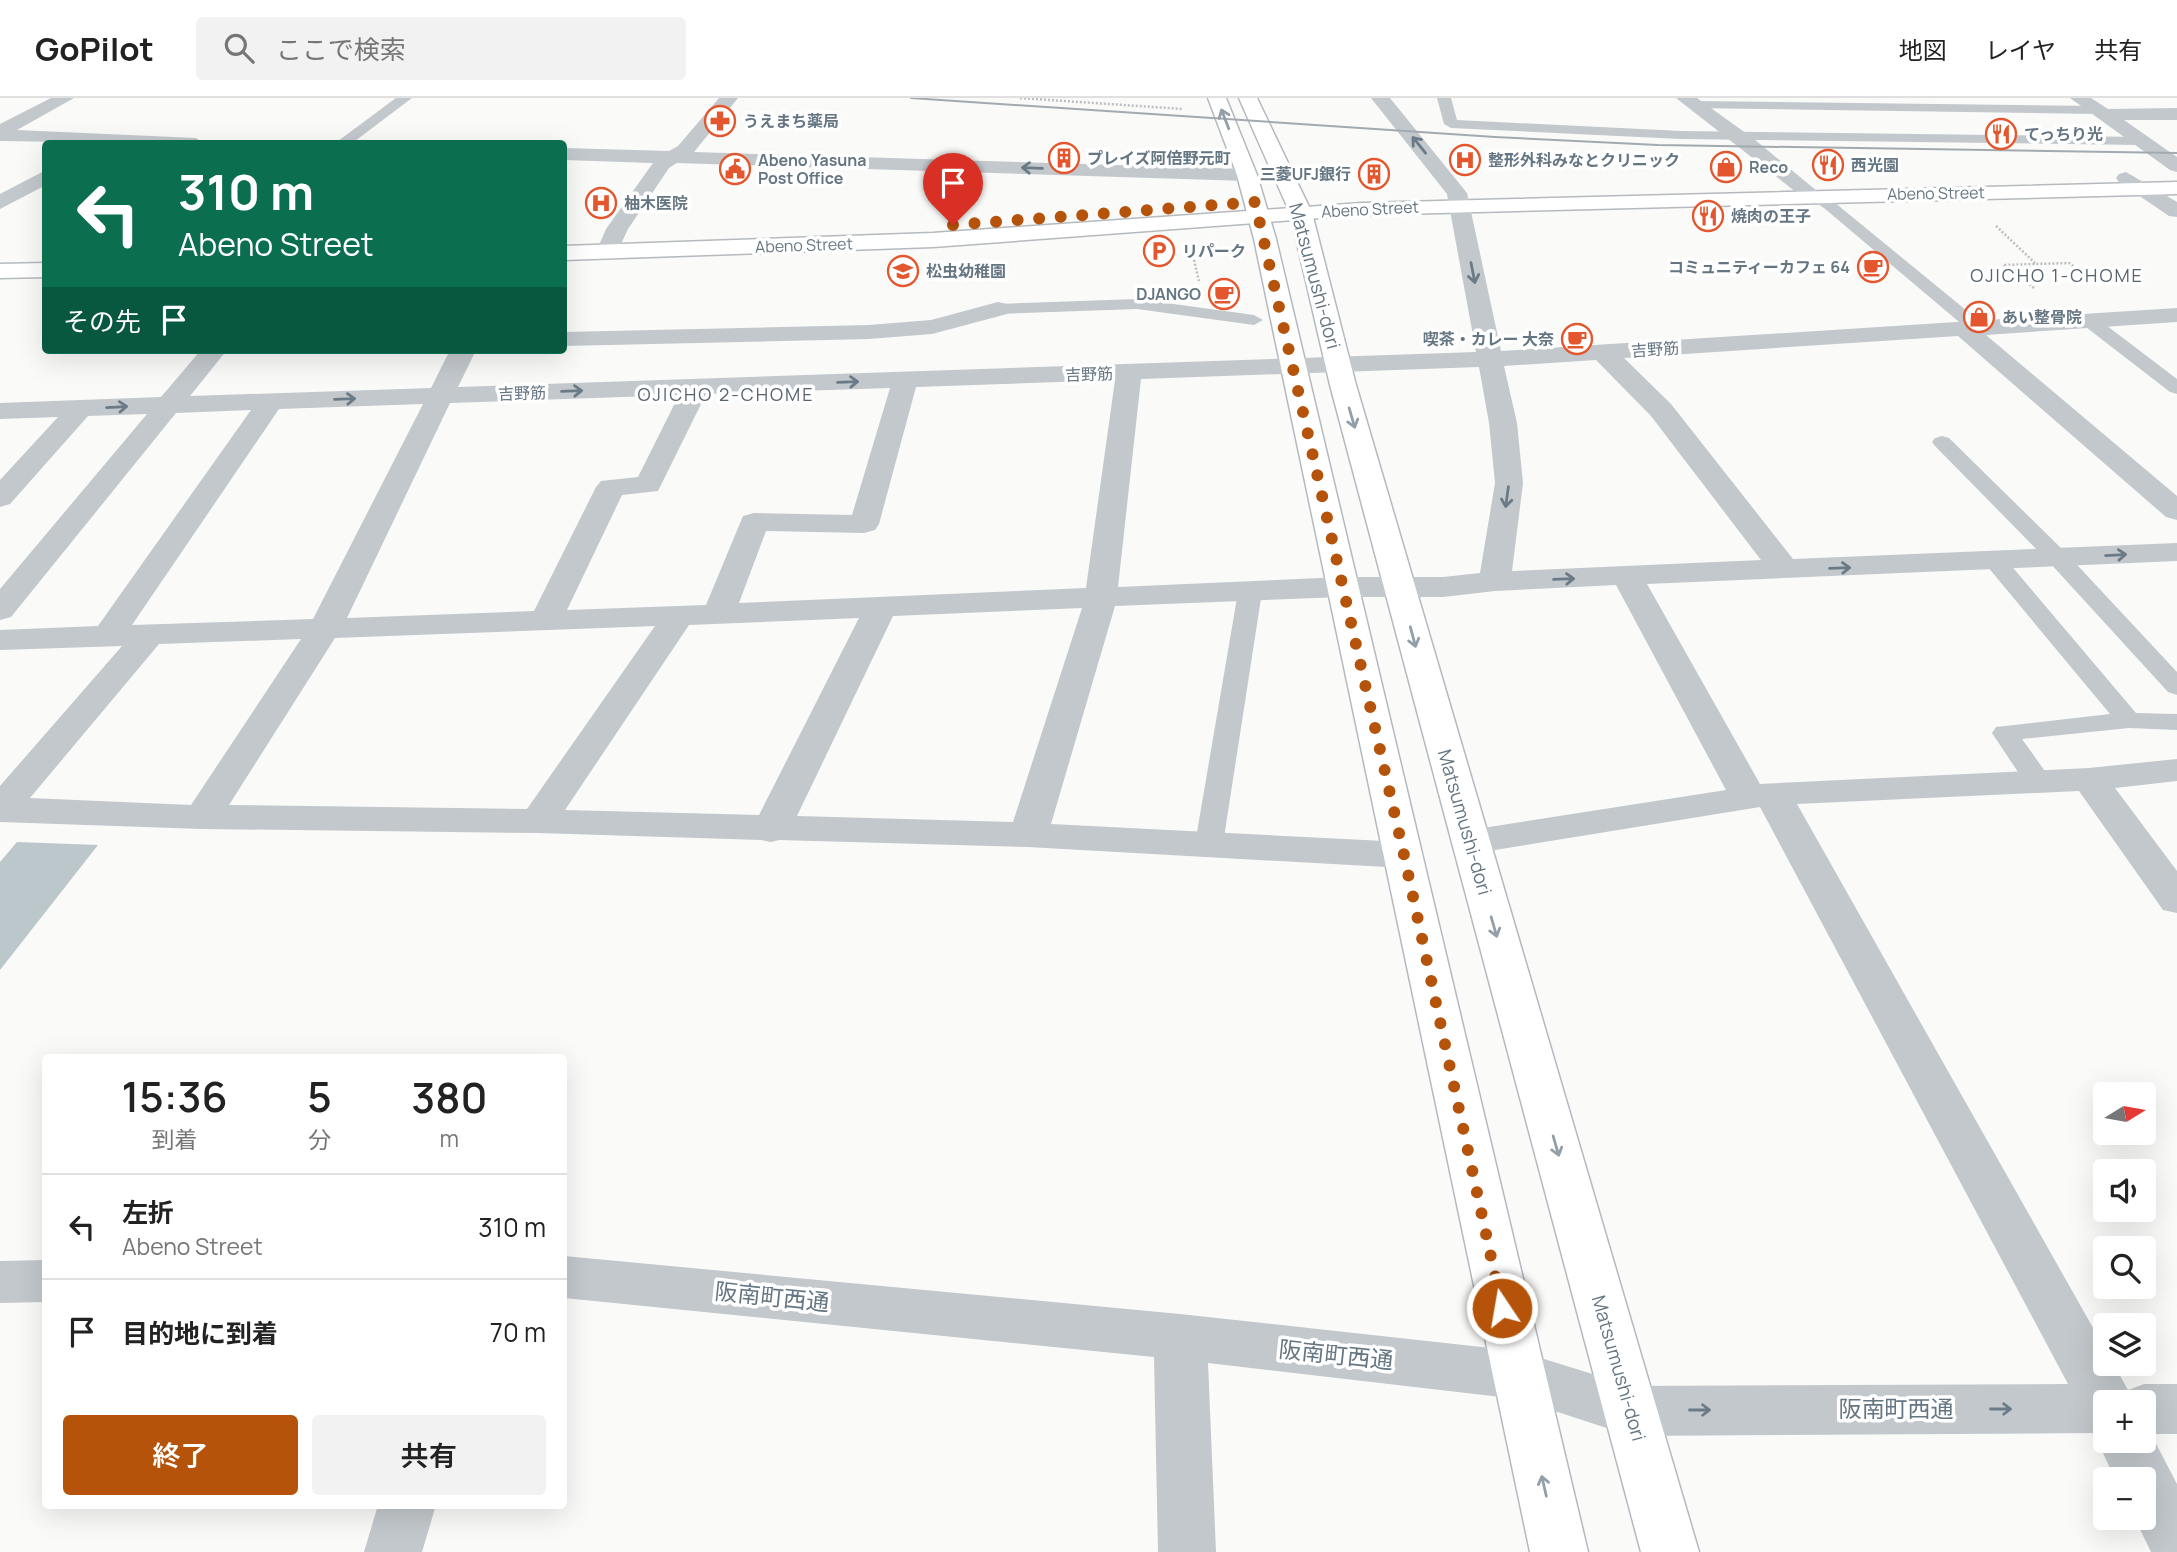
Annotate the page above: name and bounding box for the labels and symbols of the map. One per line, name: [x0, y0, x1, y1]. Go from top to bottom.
pharmacy icon: うえまち薬局: [703, 104, 737, 138]
one-way arrow: [1218, 109, 1231, 131]
place label: うえまち薬局: [743, 110, 839, 132]
restaurant icon: てっちり光: [1984, 117, 2018, 151]
place label: てっちり光: [2024, 123, 2103, 145]
one-way arrow: [1411, 137, 1426, 155]
building icon: プレイズ阿倍野元町: [1047, 141, 1081, 175]
hospital icon: 整形外科みなとクリニック: [1448, 143, 1482, 177]
place label: プレイズ阿倍野元町: [1087, 147, 1231, 169]
restaurant icon: 西光園: [1811, 148, 1845, 182]
place label: Abeno Yasuna Post Office: [758, 149, 867, 189]
place label: 整形外科みなとクリニック: [1488, 149, 1680, 171]
shop icon: Reco: [1709, 150, 1743, 184]
public building icon: Abeno Yasuna Post Office: [718, 152, 752, 186]
pin: [923, 153, 983, 225]
place label: 西光園: [1851, 154, 1899, 176]
place label: Reco: [1749, 156, 1788, 178]
building icon: 三菱UFJ銀行: [1357, 157, 1391, 191]
one-way arrow: [1021, 161, 1044, 174]
place label: 三菱UFJ銀行: [1260, 163, 1351, 185]
street label: Abeno Street: [1887, 181, 1985, 205]
hospital icon: 柚木医院: [584, 186, 618, 220]
place label: 柚木医院: [624, 192, 688, 214]
street label: Abeno Street: [1321, 195, 1419, 223]
restaurant icon: 焼肉の王子: [1691, 199, 1725, 233]
street label: Matsumushi-dori: [1283, 200, 1347, 352]
place label: 焼肉の王子: [1731, 205, 1811, 227]
street label: Abeno Street: [755, 232, 853, 258]
parking icon: リパーク: [1142, 234, 1176, 268]
place label: リパーク: [1182, 240, 1246, 262]
cafe icon: コミュニティーカフェ 64: [1856, 250, 1890, 284]
school or university icon: 松虫幼稚園: [886, 254, 920, 288]
place label: コミュニティーカフェ 64: [1668, 256, 1850, 278]
place label: 松虫幼稚園: [926, 260, 1006, 282]
one-way arrow: [1466, 261, 1480, 284]
district label: OJICHO 1-CHOME: [1970, 263, 2144, 287]
cafe icon: DJANGO: [1207, 277, 1241, 311]
place label: DJANGO: [1136, 283, 1201, 305]
shop icon: あい整骨院: [1962, 300, 1996, 334]
place label: あい整骨院: [2002, 306, 2082, 328]
cafe icon: 喫茶・カレー 大奈: [1560, 322, 1594, 356]
place label: 喫茶・カレー 大奈: [1423, 328, 1554, 350]
street label: 吉野筋: [1630, 336, 1680, 362]
street label: 吉野筋: [1065, 362, 1113, 386]
one-way arrow: [837, 376, 860, 389]
street label: 吉野筋: [498, 381, 546, 405]
district label: OJICHO 2-CHOME: [638, 382, 814, 406]
one-way arrow: [560, 385, 583, 398]
one-way arrow: [333, 392, 356, 405]
one-way arrow: [105, 400, 128, 413]
one-way arrow: [1346, 406, 1359, 428]
one-way arrow: [1500, 485, 1513, 508]
one-way arrow: [2104, 548, 2127, 561]
one-way arrow: [1828, 561, 1851, 574]
one-way arrow: [1552, 572, 1575, 586]
one-way arrow: [1407, 625, 1420, 648]
street label: Matsumushi-dori: [1432, 746, 1498, 898]
one-way arrow: [1488, 915, 1501, 938]
north arrow: [2093, 1082, 2156, 1144]
one-way arrow: [1550, 1134, 1563, 1156]
position arrow: [1465, 1271, 1539, 1345]
street label: 阪南町西通: [713, 1274, 831, 1318]
street label: Matsumushi-dori: [1586, 1292, 1652, 1444]
street label: 阪南町西通: [1277, 1332, 1395, 1376]
street label: 阪南町西通: [1839, 1392, 1954, 1424]
one-way arrow: [1989, 1402, 2012, 1416]
one-way arrow: [1688, 1404, 1711, 1417]
one-way arrow: [1536, 1475, 1549, 1497]

